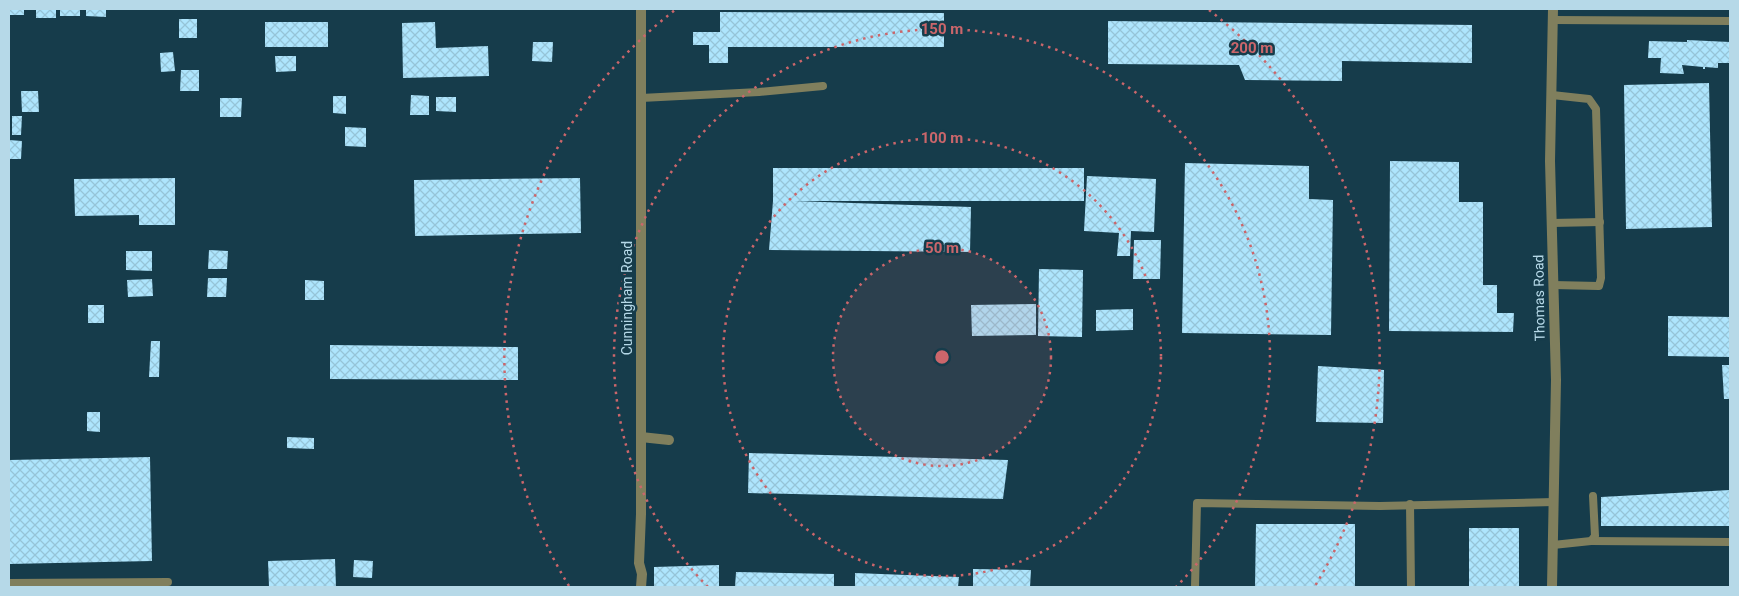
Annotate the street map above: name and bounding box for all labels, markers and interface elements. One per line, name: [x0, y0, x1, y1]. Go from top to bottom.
text: 150 m: [921, 20, 963, 38]
text: 200 m: [1231, 39, 1273, 57]
text: 100 m: [921, 129, 963, 147]
text: 50 m: [925, 239, 959, 257]
street label: Cunningham Road: [619, 241, 635, 355]
street label: Thomas Road: [1530, 254, 1548, 342]
centre of rings: [933, 348, 951, 366]

